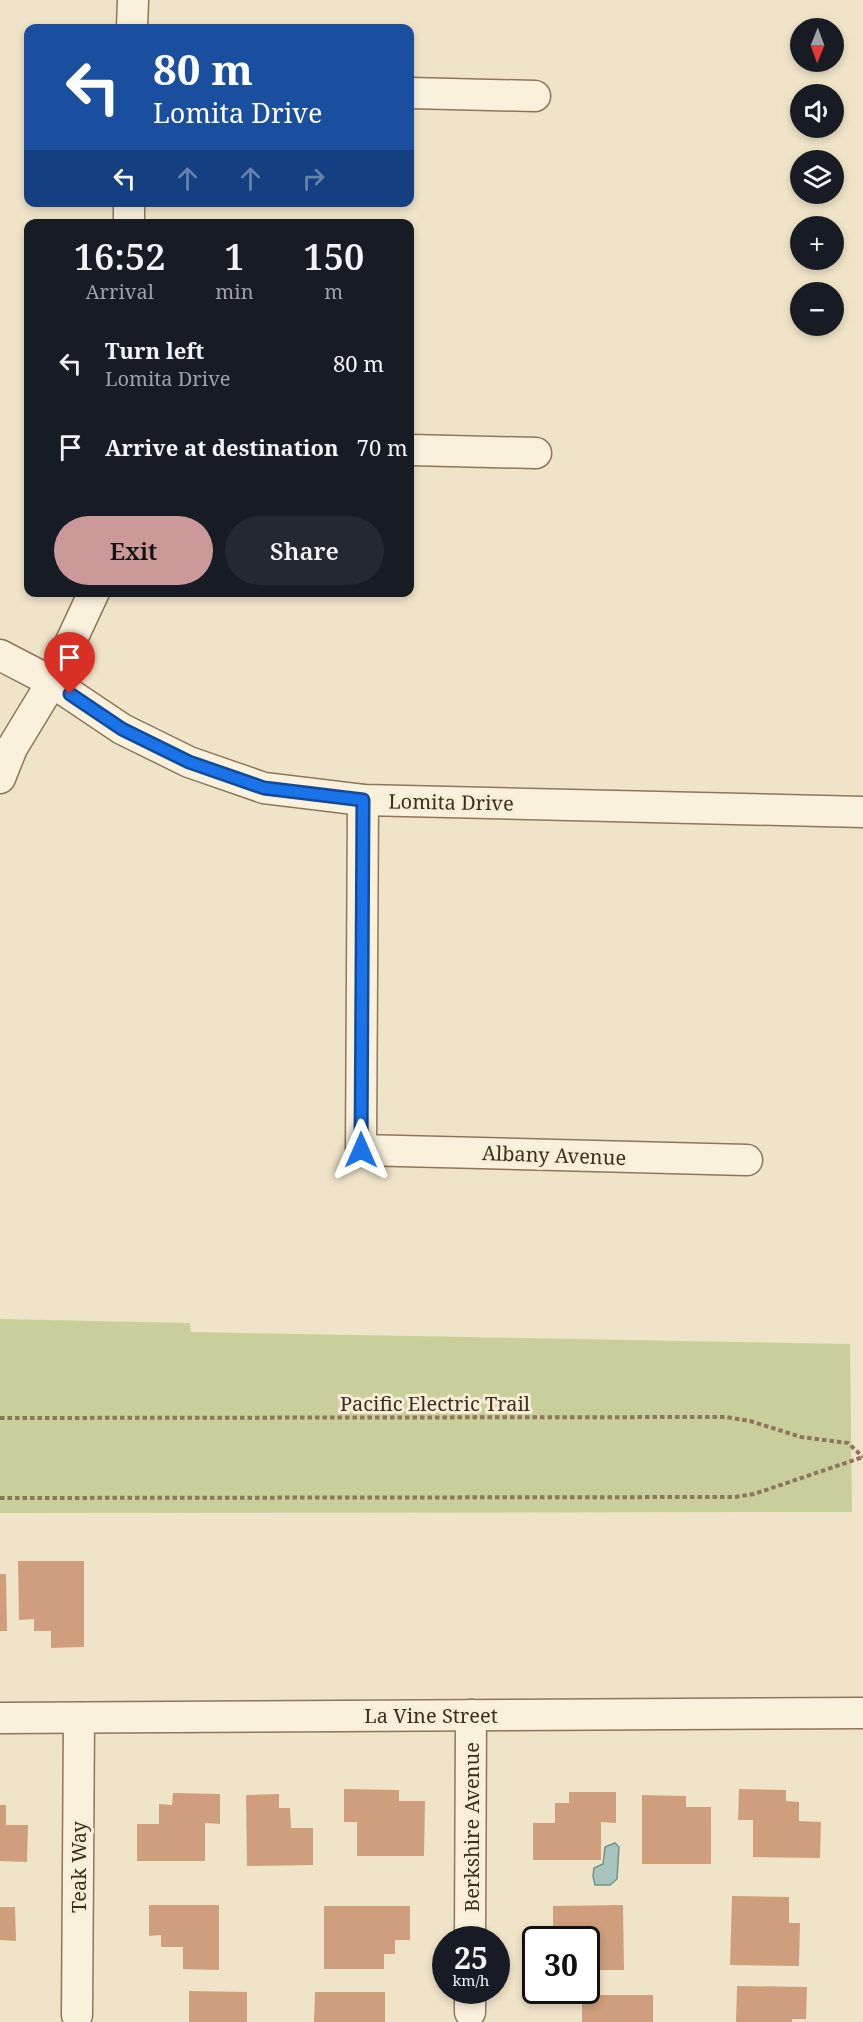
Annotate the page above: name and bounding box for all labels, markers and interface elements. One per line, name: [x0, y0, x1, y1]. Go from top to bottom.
north arrow: [790, 18, 844, 72]
map controls: [790, 18, 844, 336]
text: 80 m: [153, 40, 253, 97]
icon: left: [54, 48, 132, 126]
button: sound: [790, 84, 844, 138]
text: Lomita Drive: [153, 94, 322, 131]
button: layers: [790, 150, 844, 204]
icon: left: [108, 162, 141, 195]
icon: ahead: [171, 162, 204, 195]
icon: ahead: [234, 162, 267, 195]
icon: right: [297, 162, 330, 195]
button: +: [790, 216, 844, 270]
text: 16:52: [74, 232, 166, 281]
text: 1: [224, 232, 245, 281]
text: 150: [303, 232, 364, 281]
text: Arrival: [85, 278, 154, 305]
text: min: [215, 278, 254, 305]
text: m: [324, 278, 343, 305]
button: −: [790, 282, 844, 336]
text: Turn left: [105, 335, 204, 365]
icon: left: [54, 347, 87, 380]
text: 80 m: [333, 348, 384, 378]
text: Lomita Drive: [105, 365, 230, 392]
icon: arrive: [54, 431, 87, 464]
text: Arrive at destination: [105, 432, 339, 462]
text: 70 m: [357, 432, 408, 462]
button: Exit: [54, 516, 213, 585]
button: Share: [225, 516, 384, 585]
pin: [44, 632, 95, 694]
icon: arrive: [53, 641, 86, 674]
street label: Lomita Drive: [388, 787, 514, 817]
position arrow: [329, 1118, 393, 1182]
street label: Albany Avenue: [481, 1139, 627, 1171]
street label: Pacific Electric Trail: [340, 1390, 530, 1417]
street label: La Vine Street: [364, 1702, 498, 1729]
street label: Berkshire Avenue: [458, 1742, 485, 1912]
street label: Teak Way: [65, 1820, 92, 1913]
speed limit sign: 30: [522, 1926, 600, 2004]
text: 25: [454, 1937, 488, 1978]
text: km/h: [453, 1970, 489, 1990]

